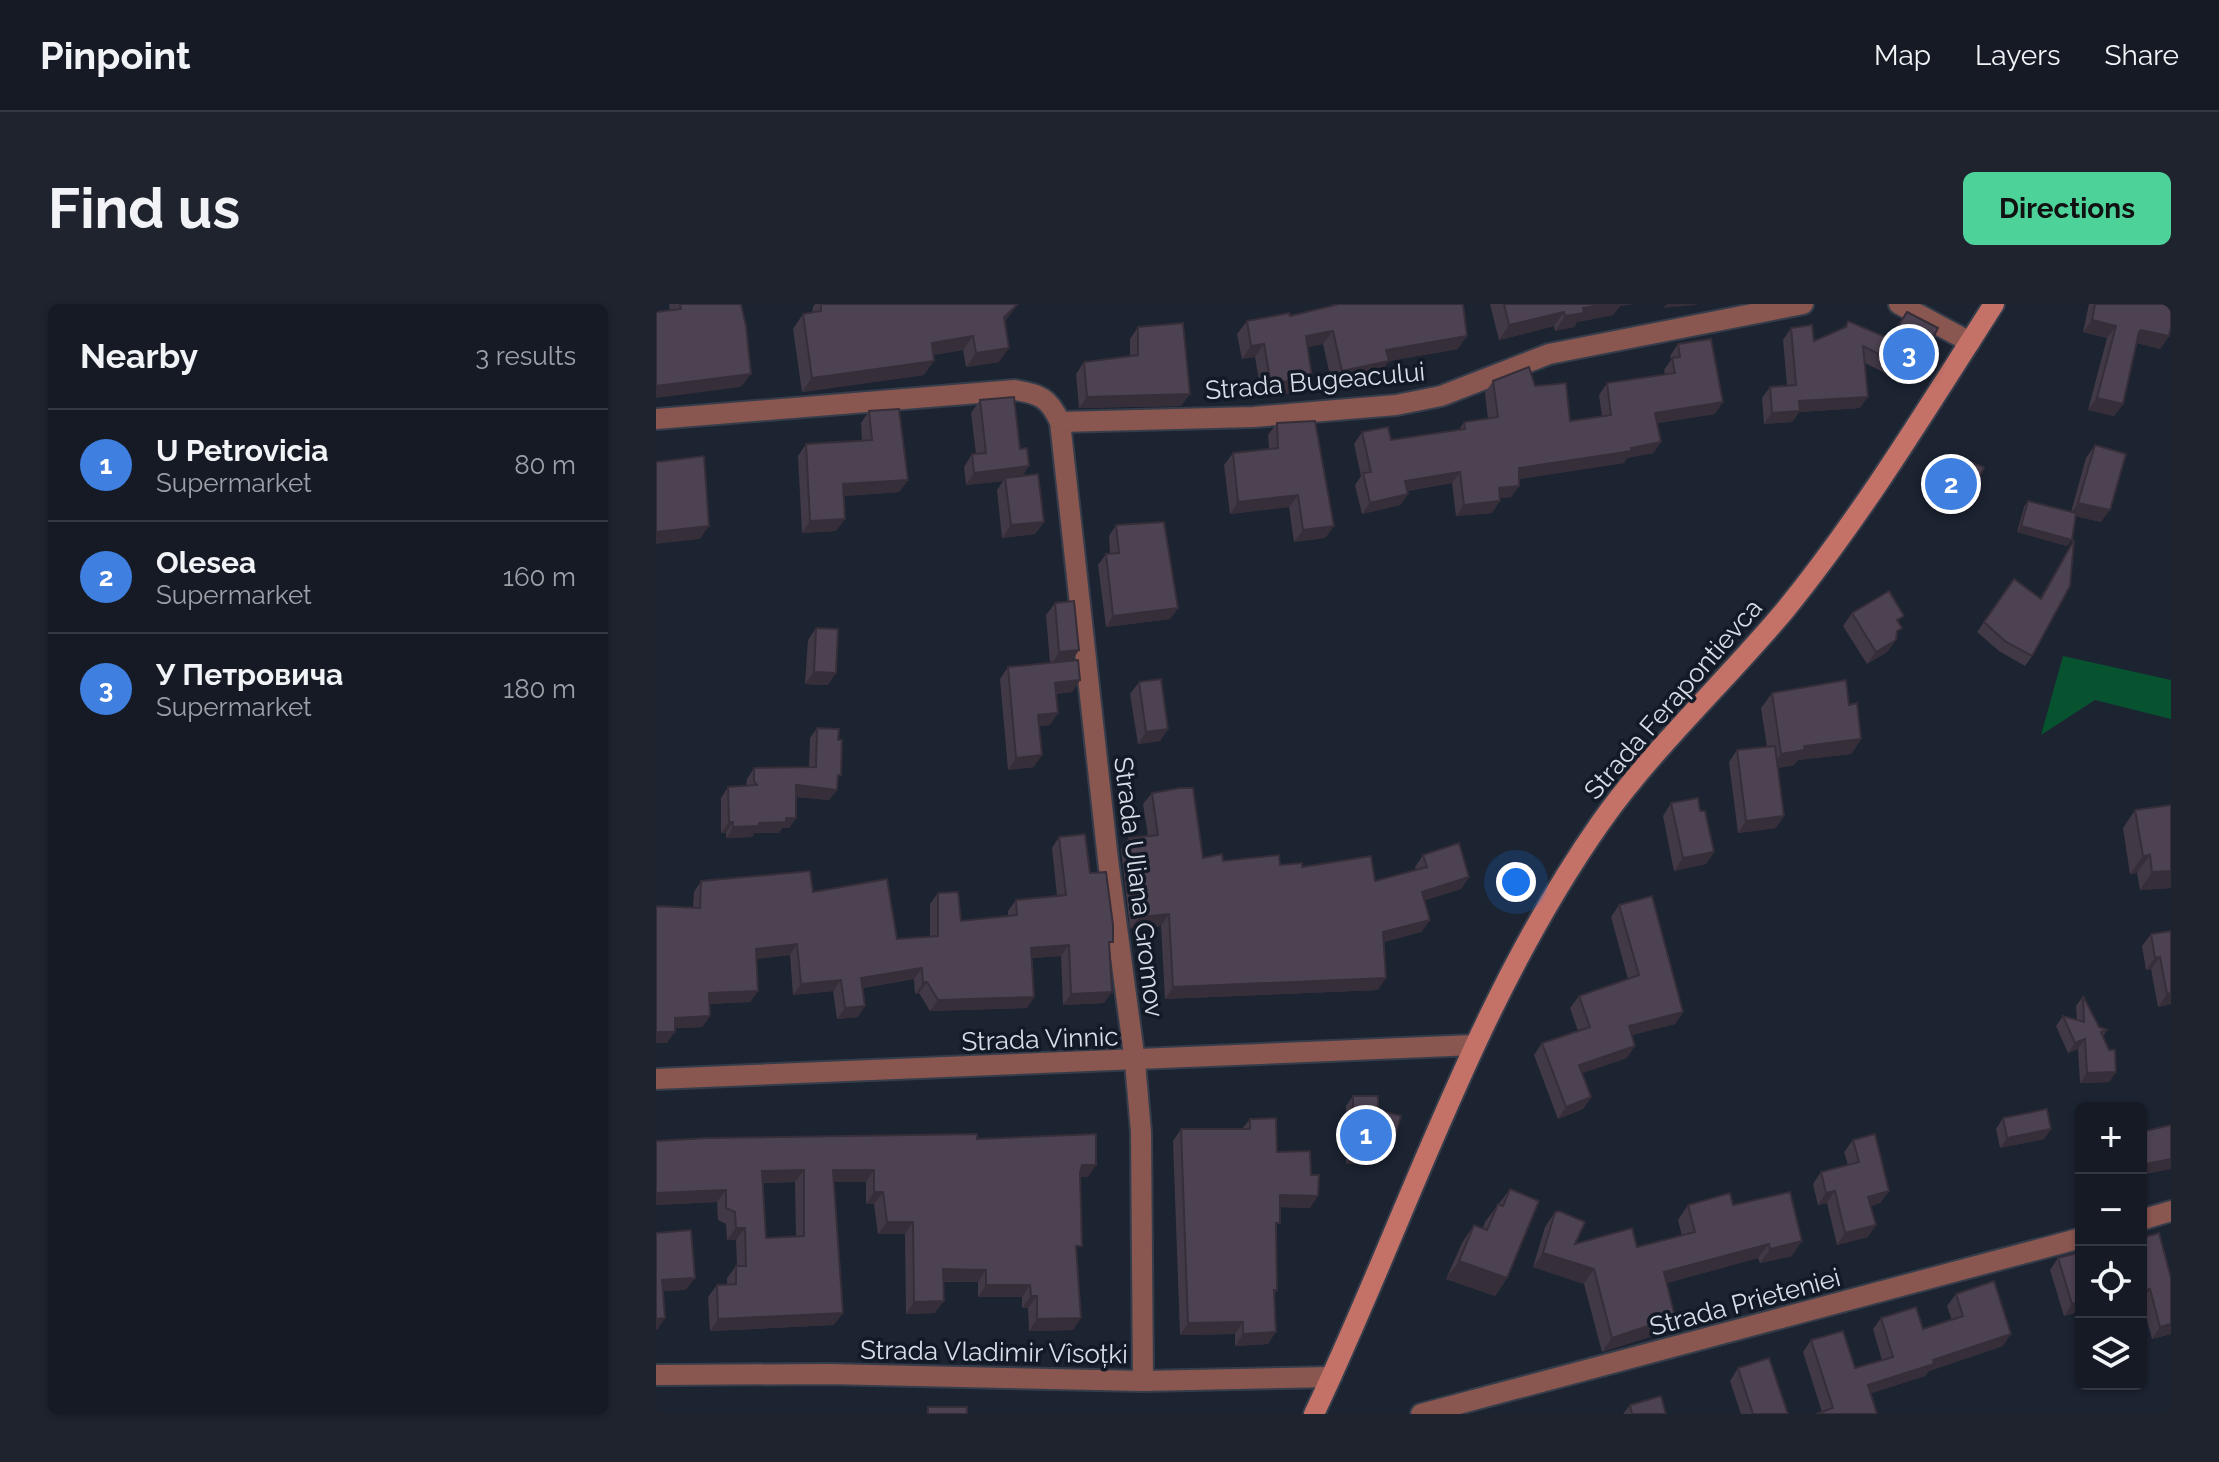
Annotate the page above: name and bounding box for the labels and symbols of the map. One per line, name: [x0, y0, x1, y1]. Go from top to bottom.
pin: 3: [1883, 324, 1935, 384]
street label: Strada Bugeacului: [1204, 356, 1426, 406]
pin: 2: [1925, 454, 1977, 514]
street label: Strada Ferapontievca: [1578, 593, 1768, 805]
street label: Strada Uliana Gromov: [1108, 755, 1170, 1019]
your location: [1496, 862, 1536, 902]
street label: Strada Vinnic: [961, 1021, 1119, 1057]
pin: 1: [1340, 1105, 1392, 1165]
street label: Strada Prieteniei: [1646, 1262, 1844, 1342]
street label: Strada Vladimir Vîsoțki: [860, 1335, 1128, 1369]

